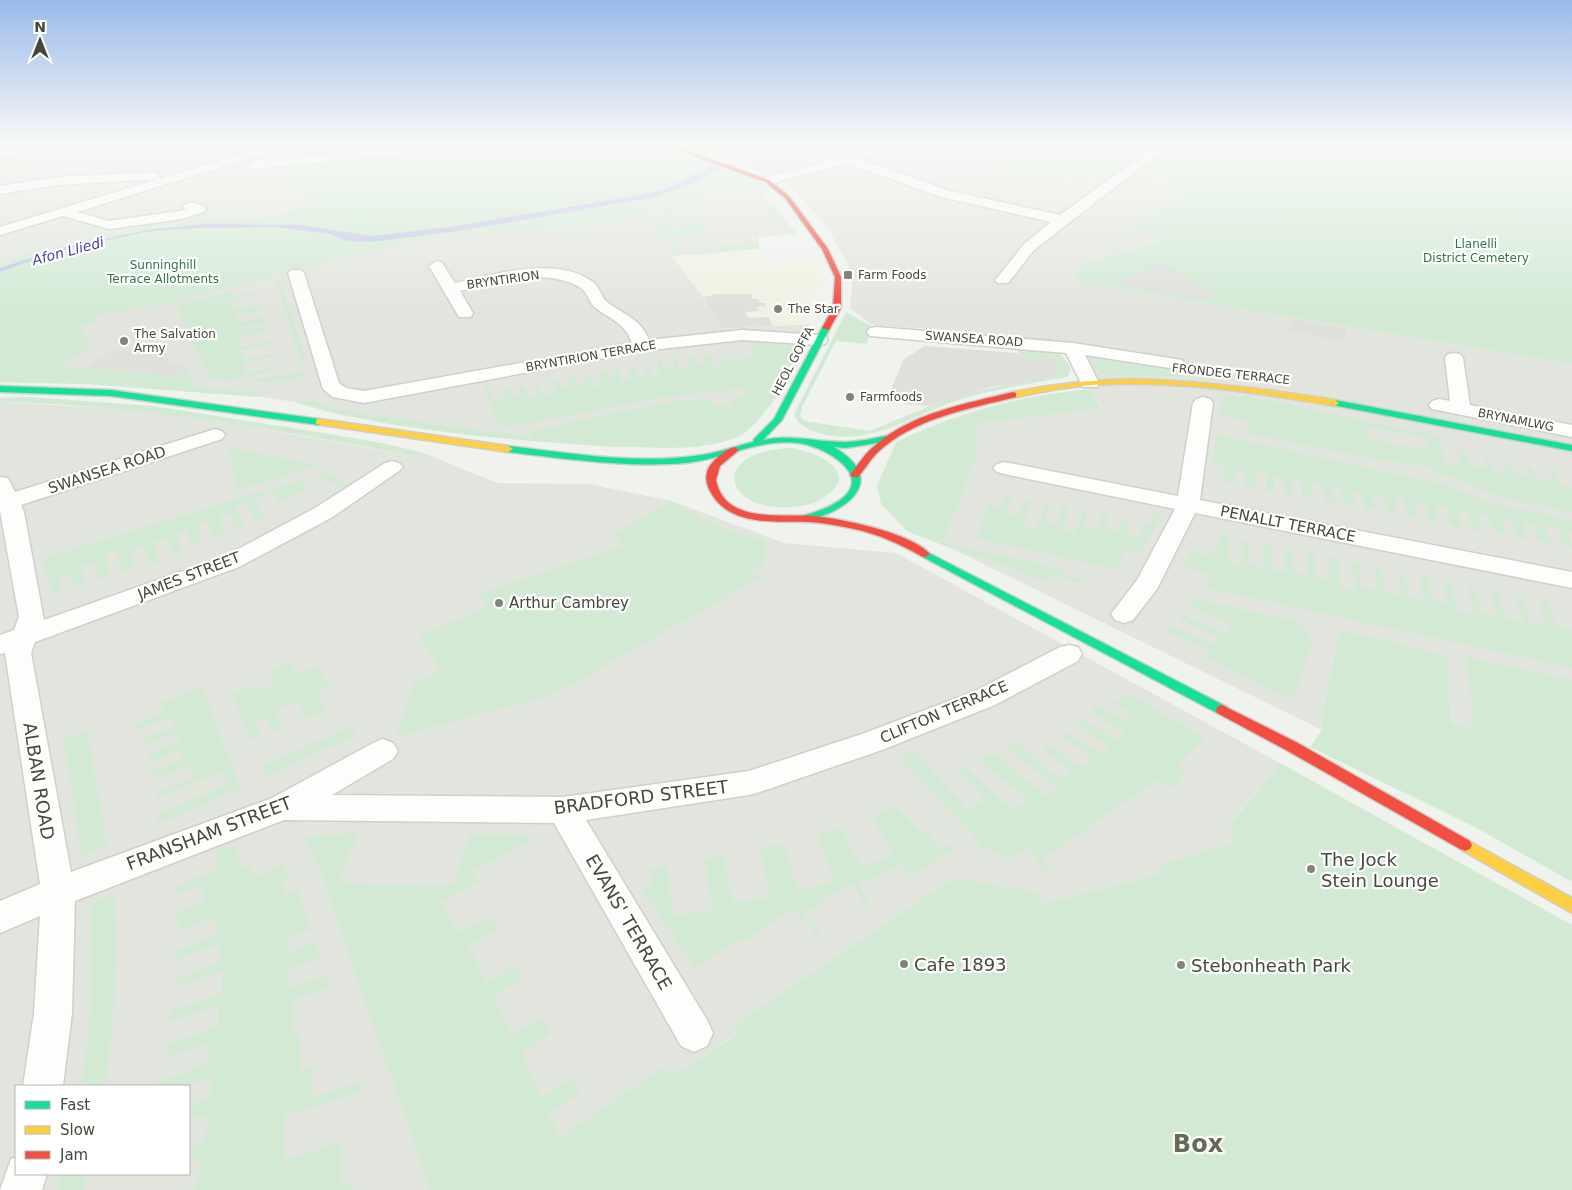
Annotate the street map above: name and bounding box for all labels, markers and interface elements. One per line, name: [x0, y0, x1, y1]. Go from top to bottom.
north arrow: [15, 15, 65, 65]
text: N: [34, 19, 46, 35]
water label: Afon Lliedi: [30, 234, 106, 268]
park label: Llanelli District Cemetery: [1423, 237, 1529, 265]
park label: Sunninghill Terrace Allotments: [106, 258, 219, 286]
street label: BRYNTIRION: [466, 268, 540, 292]
place label: Farm Foods: [858, 268, 926, 282]
marker: Farm Foods: [842, 269, 854, 281]
place label: The Star: [787, 302, 839, 316]
marker: The Star: [772, 303, 784, 315]
street label: HEOL GOFFA: [769, 323, 817, 398]
place label: The Salvation Army: [133, 327, 216, 355]
street label: SWANSEA ROAD: [924, 329, 1024, 349]
marker: The Salvation Army: [118, 335, 130, 347]
street label: BRYNTIRION TERRACE: [525, 338, 657, 374]
street label: FRONDEG TERRACE: [1171, 361, 1291, 387]
place label: Farmfoods: [860, 390, 922, 404]
marker: Farmfoods: [844, 391, 856, 403]
street label: BRYNAMLWG: [1477, 406, 1555, 434]
street label: SWANSEA ROAD: [46, 442, 168, 498]
street label: PENALLT TERRACE: [1219, 502, 1357, 546]
street label: JAMES STREET: [134, 548, 244, 604]
place label: Arthur Cambrey: [509, 594, 629, 612]
marker: Arthur Cambrey: [493, 597, 505, 609]
street label: CLIFTON TERRACE: [877, 677, 1011, 747]
street label: ALBAN ROAD: [19, 721, 59, 841]
street label: BRADFORD STREET: [553, 776, 730, 818]
street label: FRANSHAM STREET: [123, 791, 295, 874]
place label: The Jock Stein Lounge: [1320, 849, 1439, 891]
street label: EVANS' TERRACE: [582, 850, 676, 994]
marker: The Jock Stein Lounge: [1305, 863, 1317, 875]
place label: Cafe 1893: [914, 954, 1007, 975]
place label: Stebonheath Park: [1191, 955, 1352, 976]
marker: Cafe 1893: [898, 958, 910, 970]
marker: Stebonheath Park: [1175, 959, 1187, 971]
legend: [15, 1085, 190, 1175]
text: Fast: [60, 1096, 90, 1114]
text: Slow: [60, 1121, 95, 1139]
district label: Box: [1173, 1130, 1224, 1158]
text: Jam: [59, 1146, 88, 1164]

